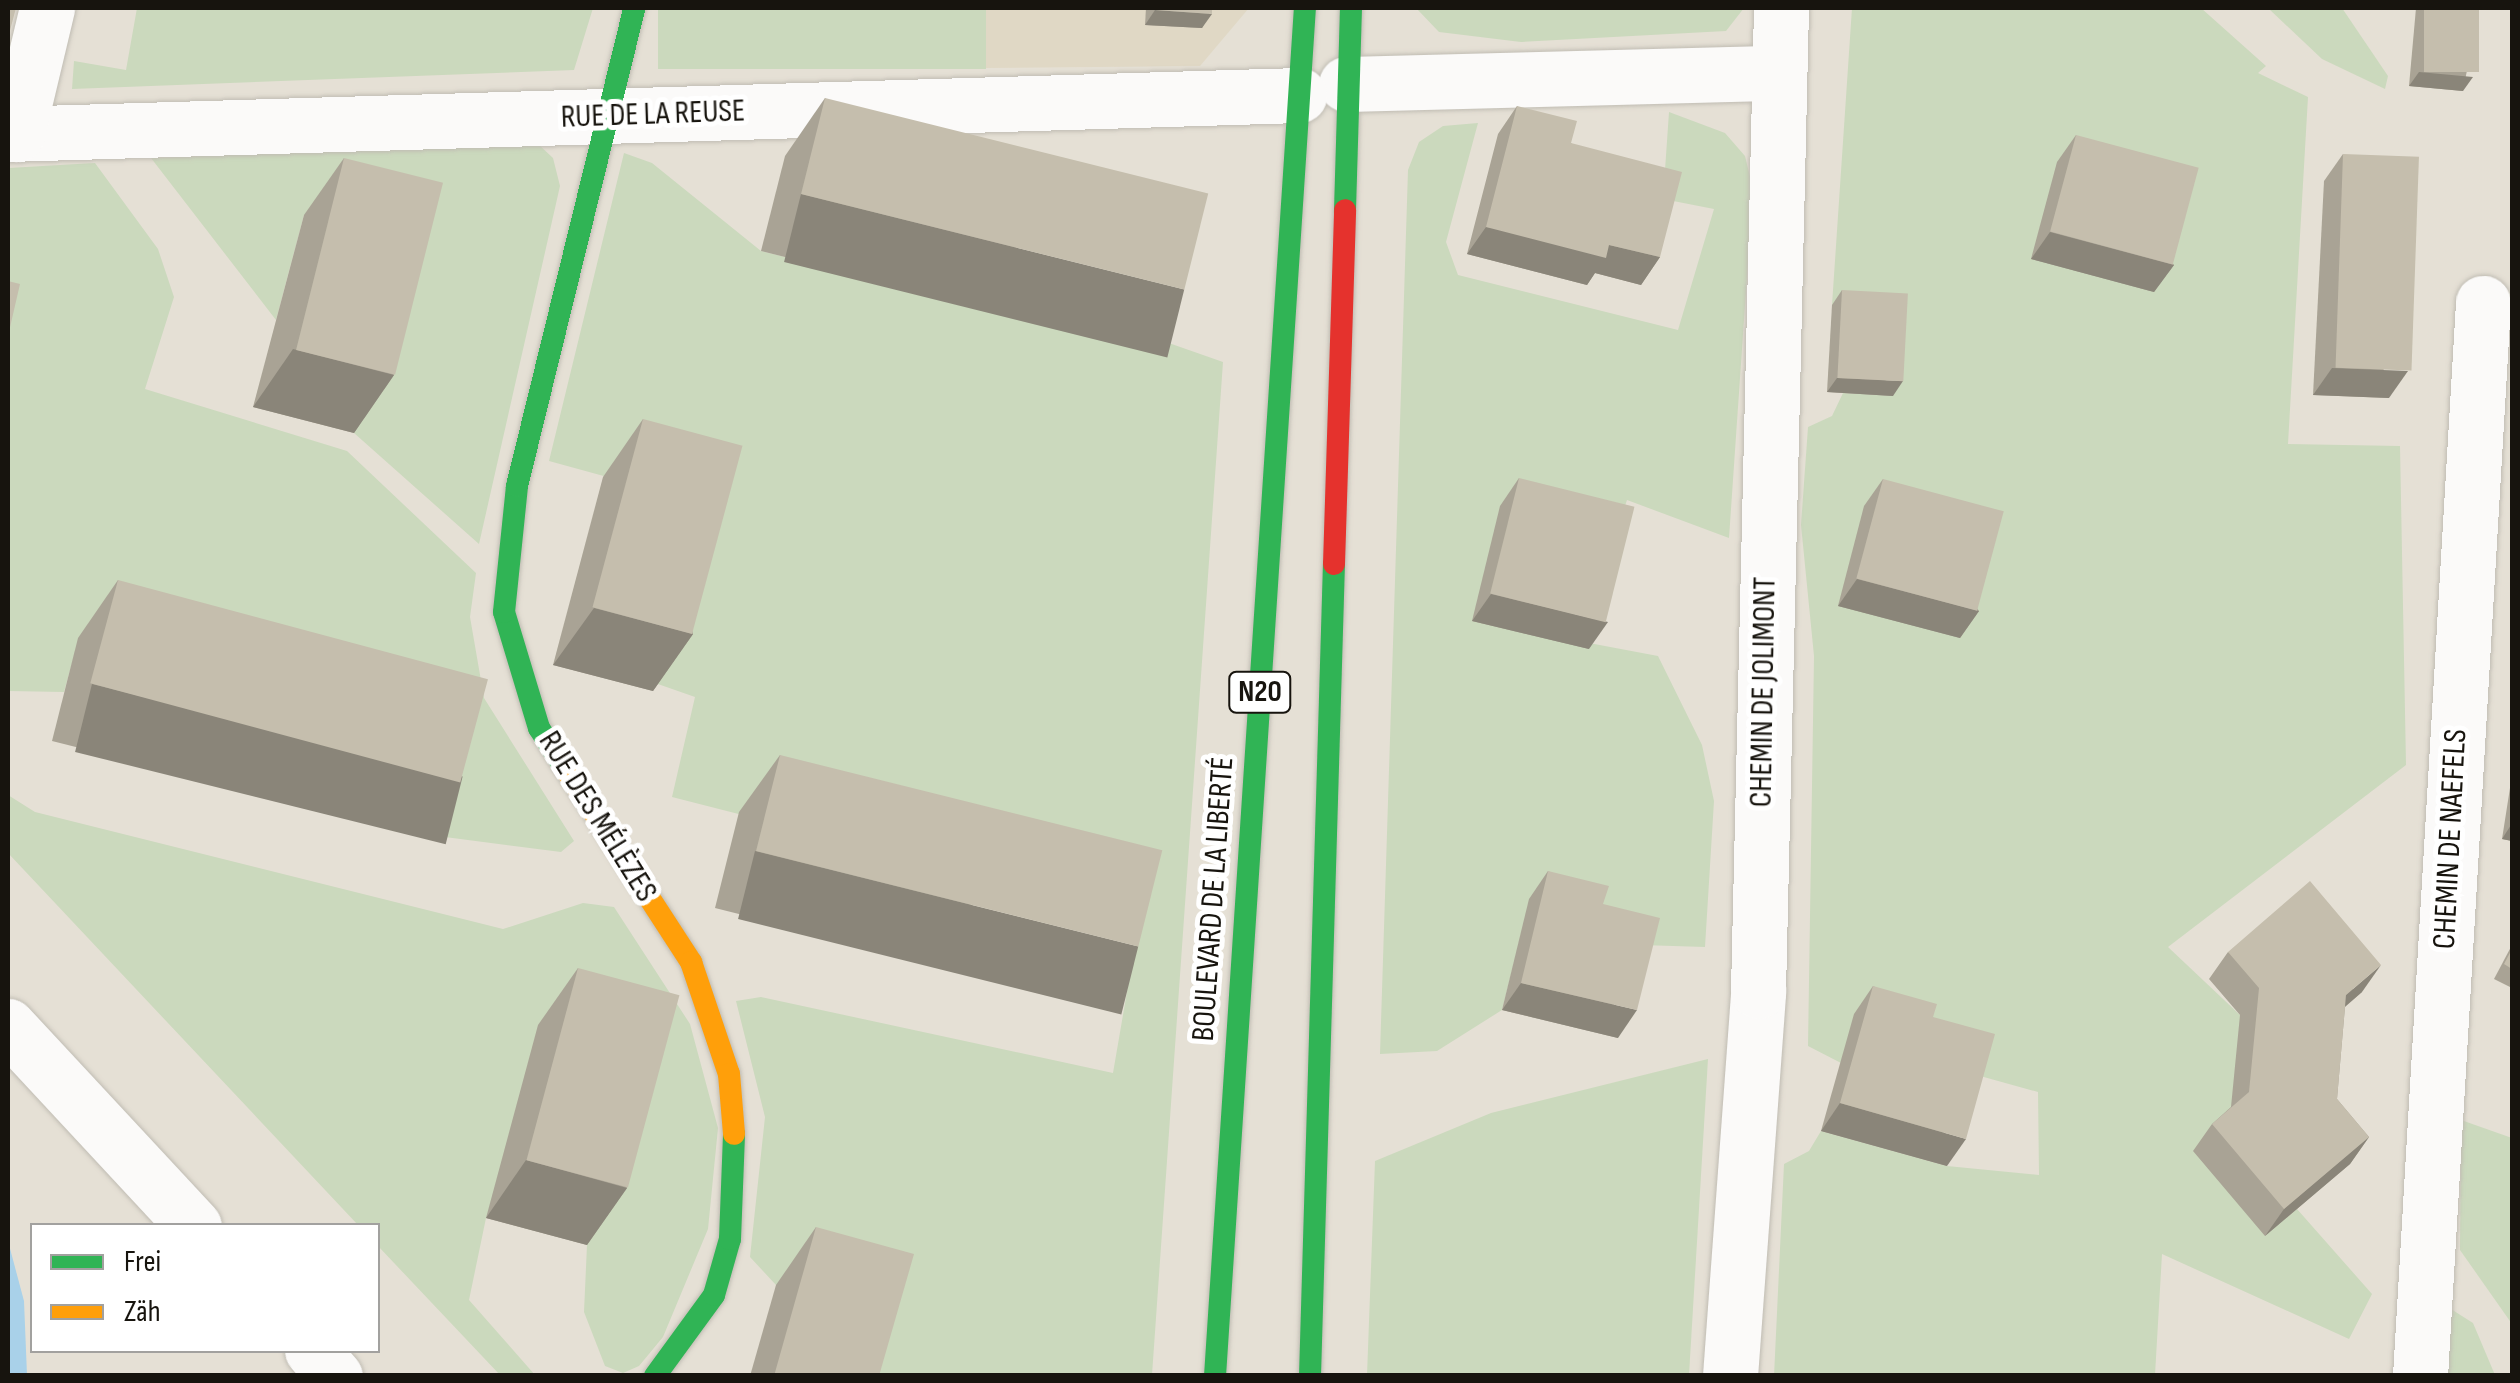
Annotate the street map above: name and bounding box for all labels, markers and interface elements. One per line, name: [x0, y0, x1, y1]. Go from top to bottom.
street label: RUE DE LA REUSE: [560, 93, 746, 137]
street label: CHEMIN DE JOLIMONT: [1743, 576, 1785, 808]
road number: N20: [1228, 667, 1292, 717]
street label: RUE DES MÉLÈZES: [529, 725, 665, 909]
street label: CHEMIN DE NAEFELS: [2426, 728, 2476, 950]
street label: BOULEVARD DE LA LIBERTÉ: [1185, 756, 1243, 1042]
legend: [30, 1223, 380, 1353]
text: Frei: [124, 1244, 161, 1280]
text: Zäh: [124, 1294, 160, 1330]

